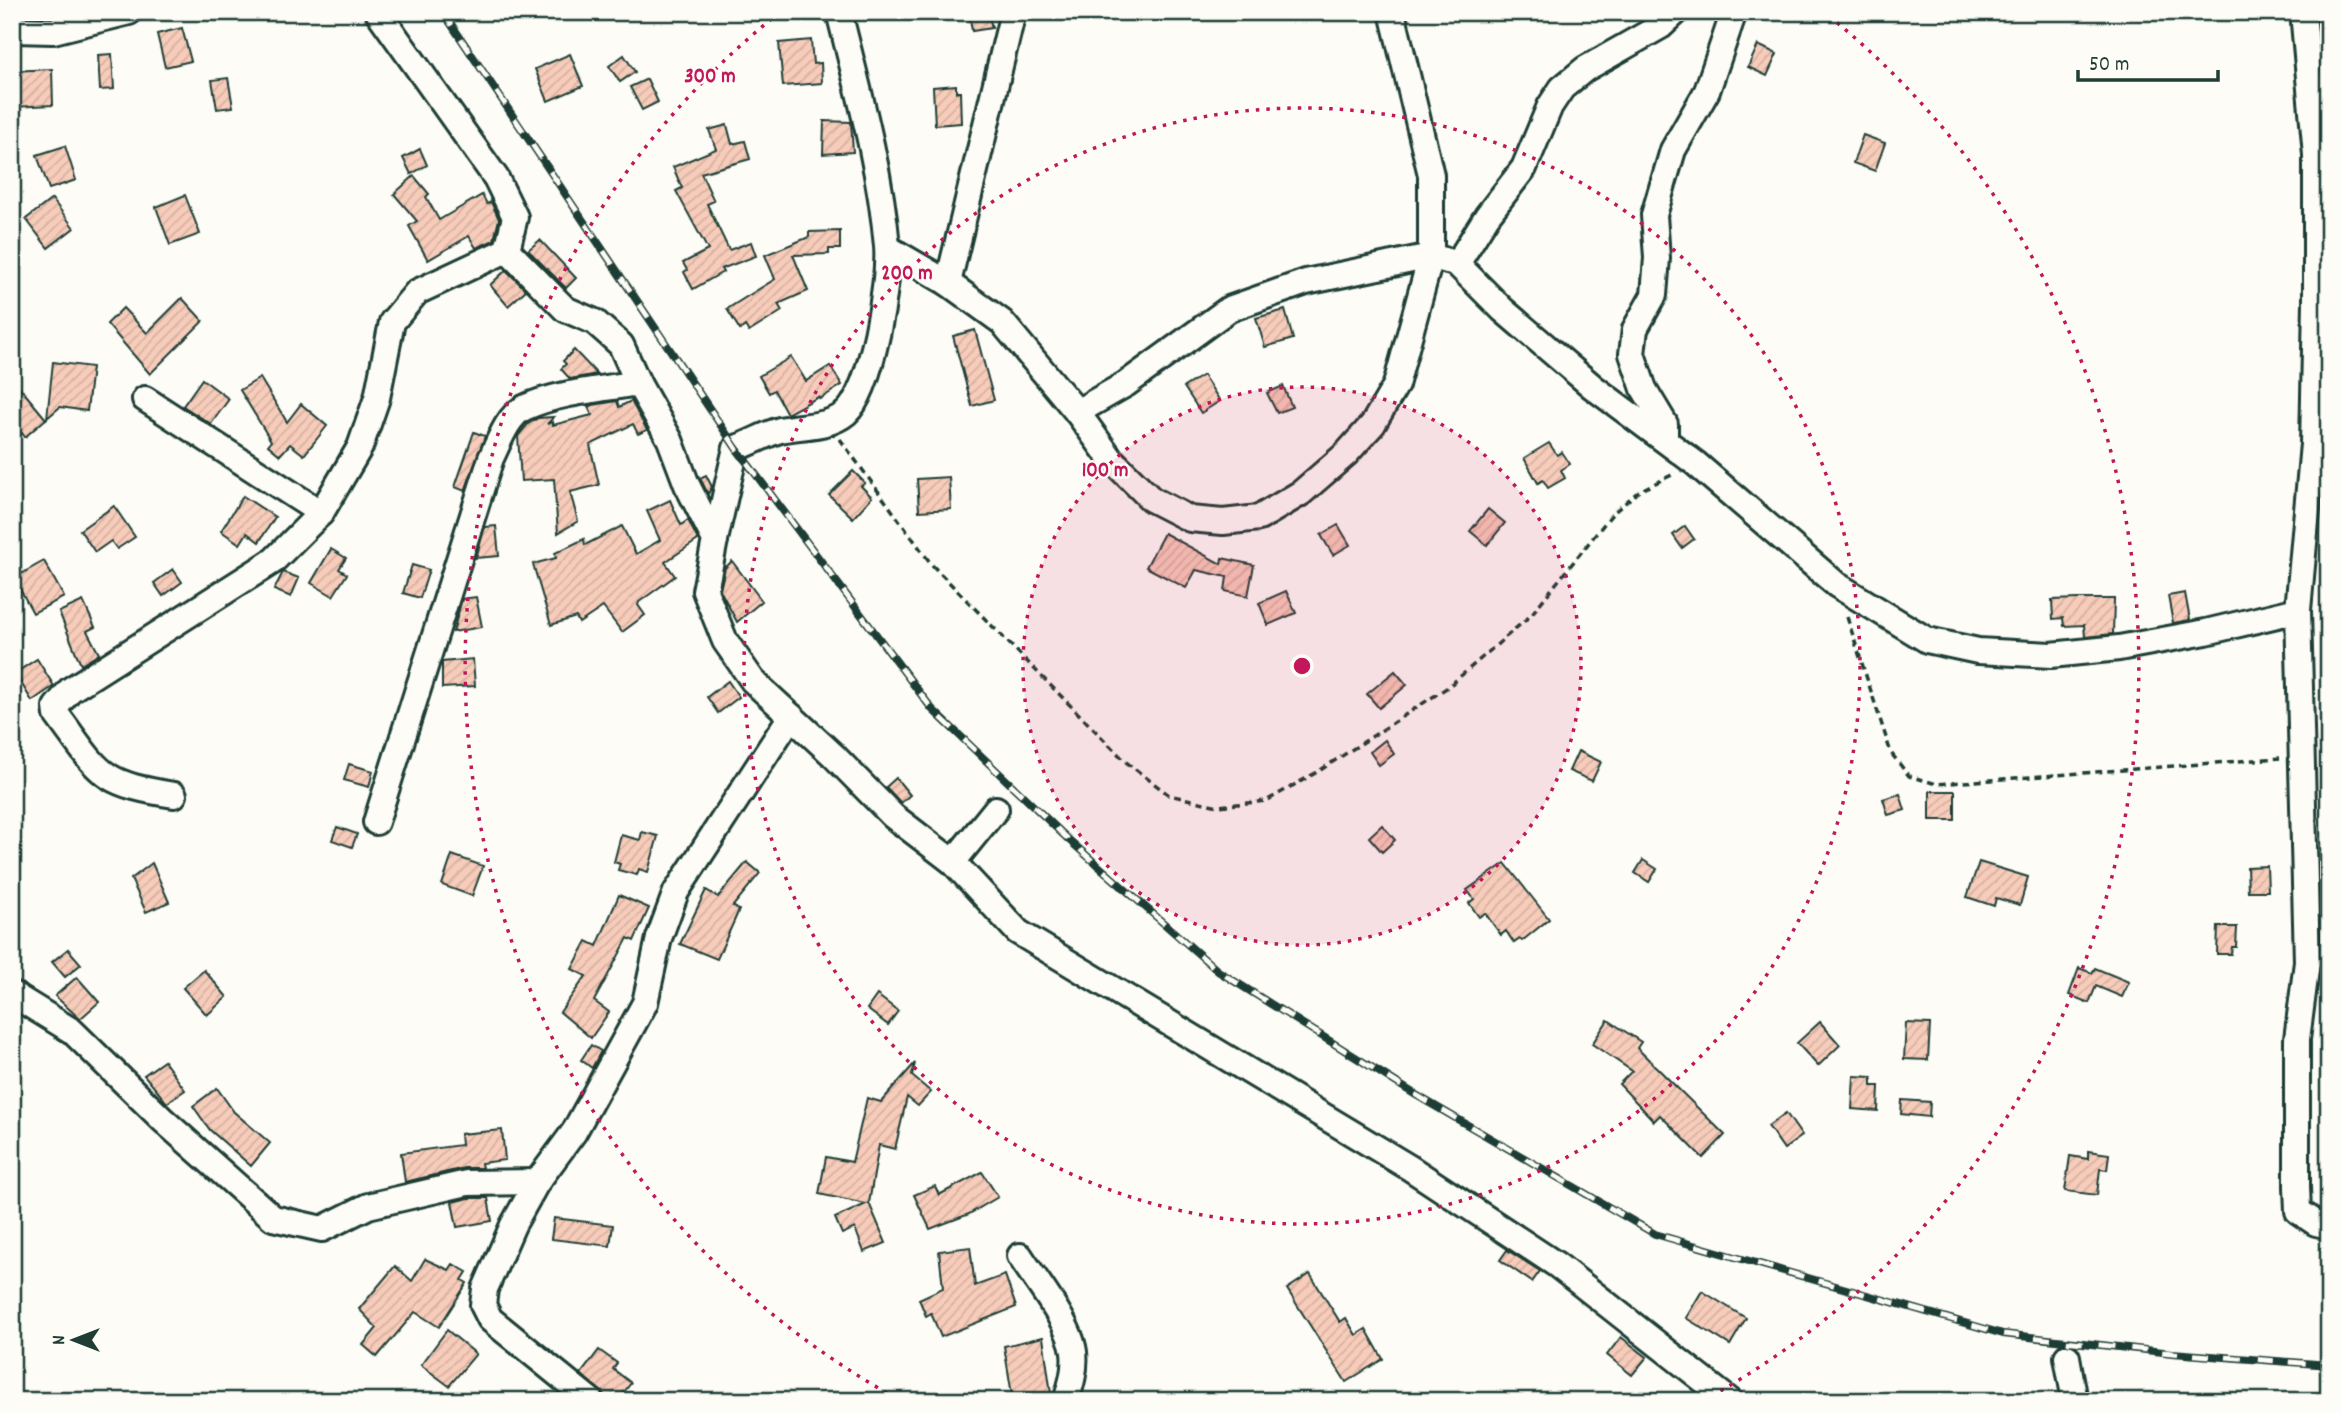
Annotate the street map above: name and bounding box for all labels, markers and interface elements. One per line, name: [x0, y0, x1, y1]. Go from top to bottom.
scale bar: [2078, 38, 2218, 82]
text: 50 m: [2089, 51, 2129, 81]
text: 300 m: [684, 63, 736, 93]
text: 200 m: [881, 260, 933, 290]
text: 100 m: [1082, 457, 1128, 487]
centre of rings: [1290, 654, 1314, 678]
north arrow: [38, 1304, 108, 1374]
text: N: [47, 1335, 74, 1345]

